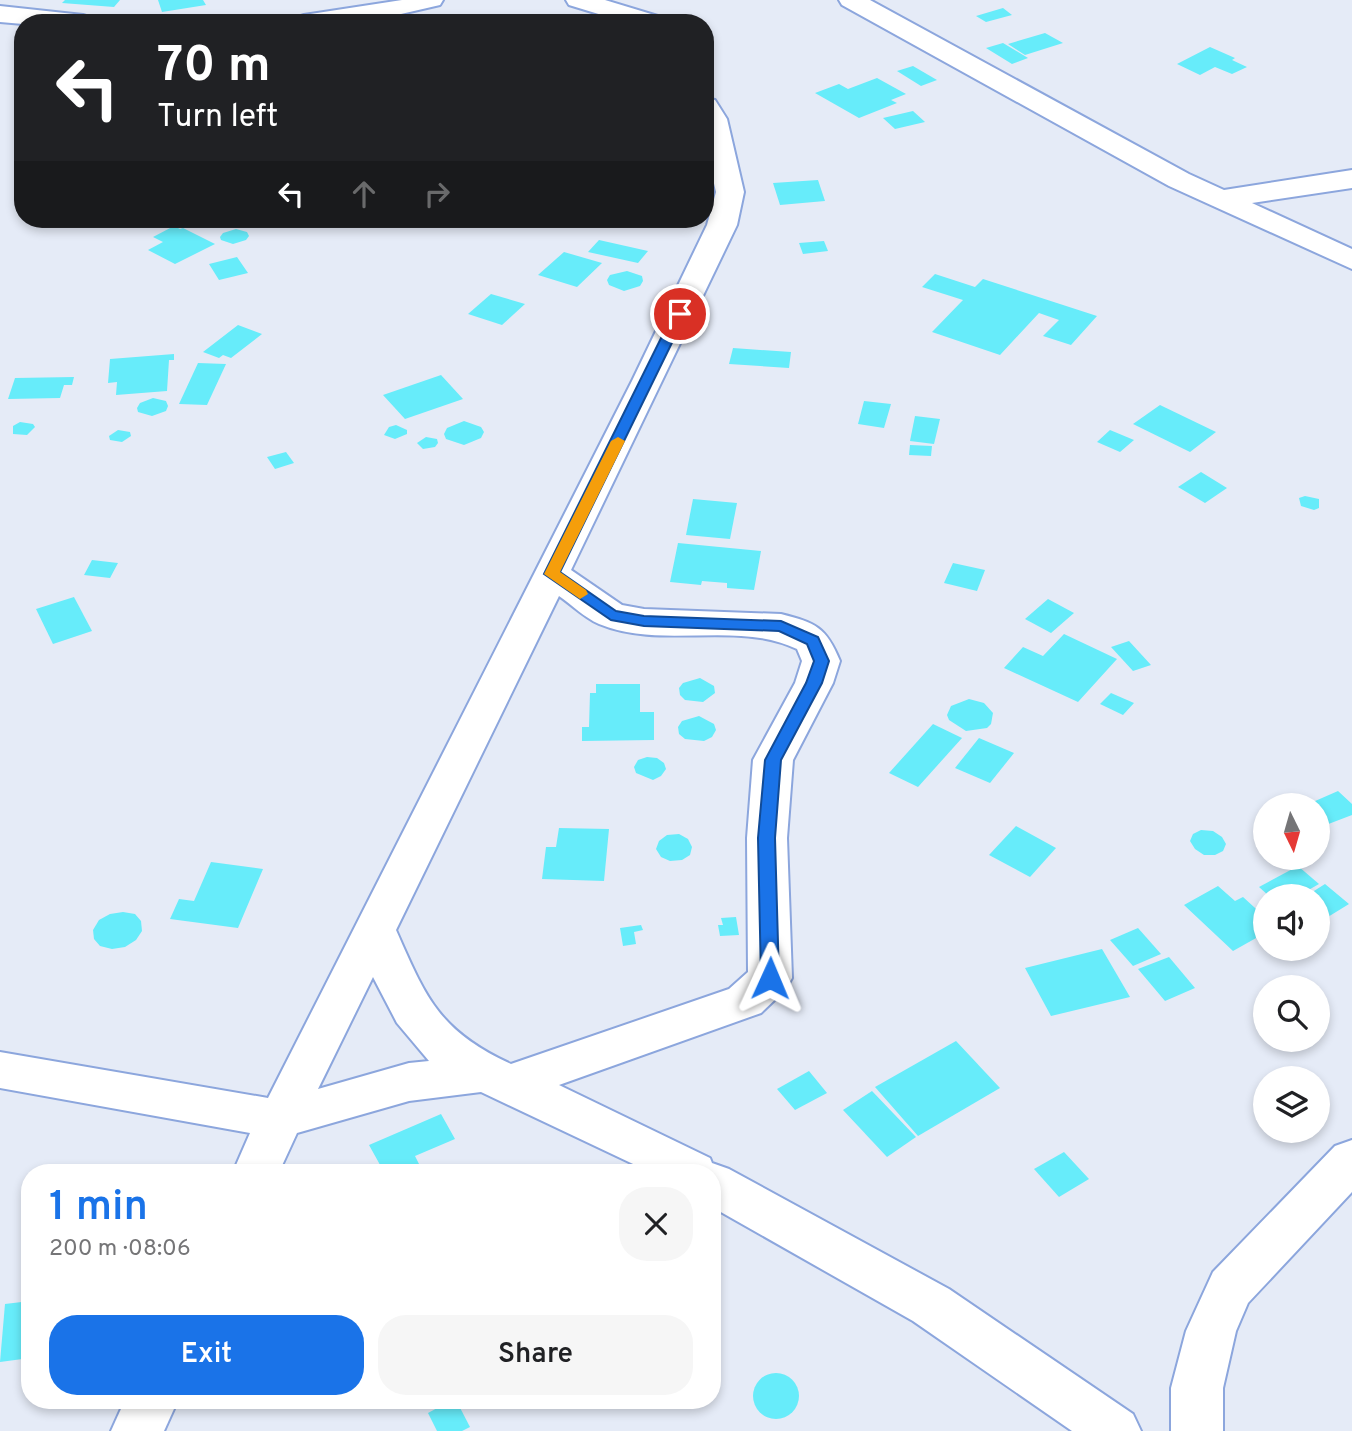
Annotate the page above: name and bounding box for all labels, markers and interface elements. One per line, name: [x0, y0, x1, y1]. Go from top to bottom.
text: 70 m: [157, 37, 271, 99]
icon: left: [42, 42, 133, 133]
text: Turn left: [157, 98, 278, 138]
icon: left: [272, 175, 310, 213]
icon: ahead: [345, 175, 383, 213]
icon: right: [418, 175, 456, 213]
pin: [650, 284, 710, 344]
icon: arrive: [661, 295, 699, 333]
north arrow: [1253, 793, 1330, 870]
map controls: [1253, 793, 1330, 1143]
button: sound: [1253, 884, 1330, 961]
position arrow: [733, 941, 807, 1015]
button: search: [1253, 975, 1330, 1052]
button: layers: [1253, 1066, 1330, 1143]
text: 1 min: [49, 1182, 148, 1235]
button: close: [619, 1187, 693, 1261]
text: 200 m · 08:06: [49, 1235, 191, 1264]
button: Exit: [49, 1315, 364, 1395]
button: Share: [378, 1315, 693, 1395]

